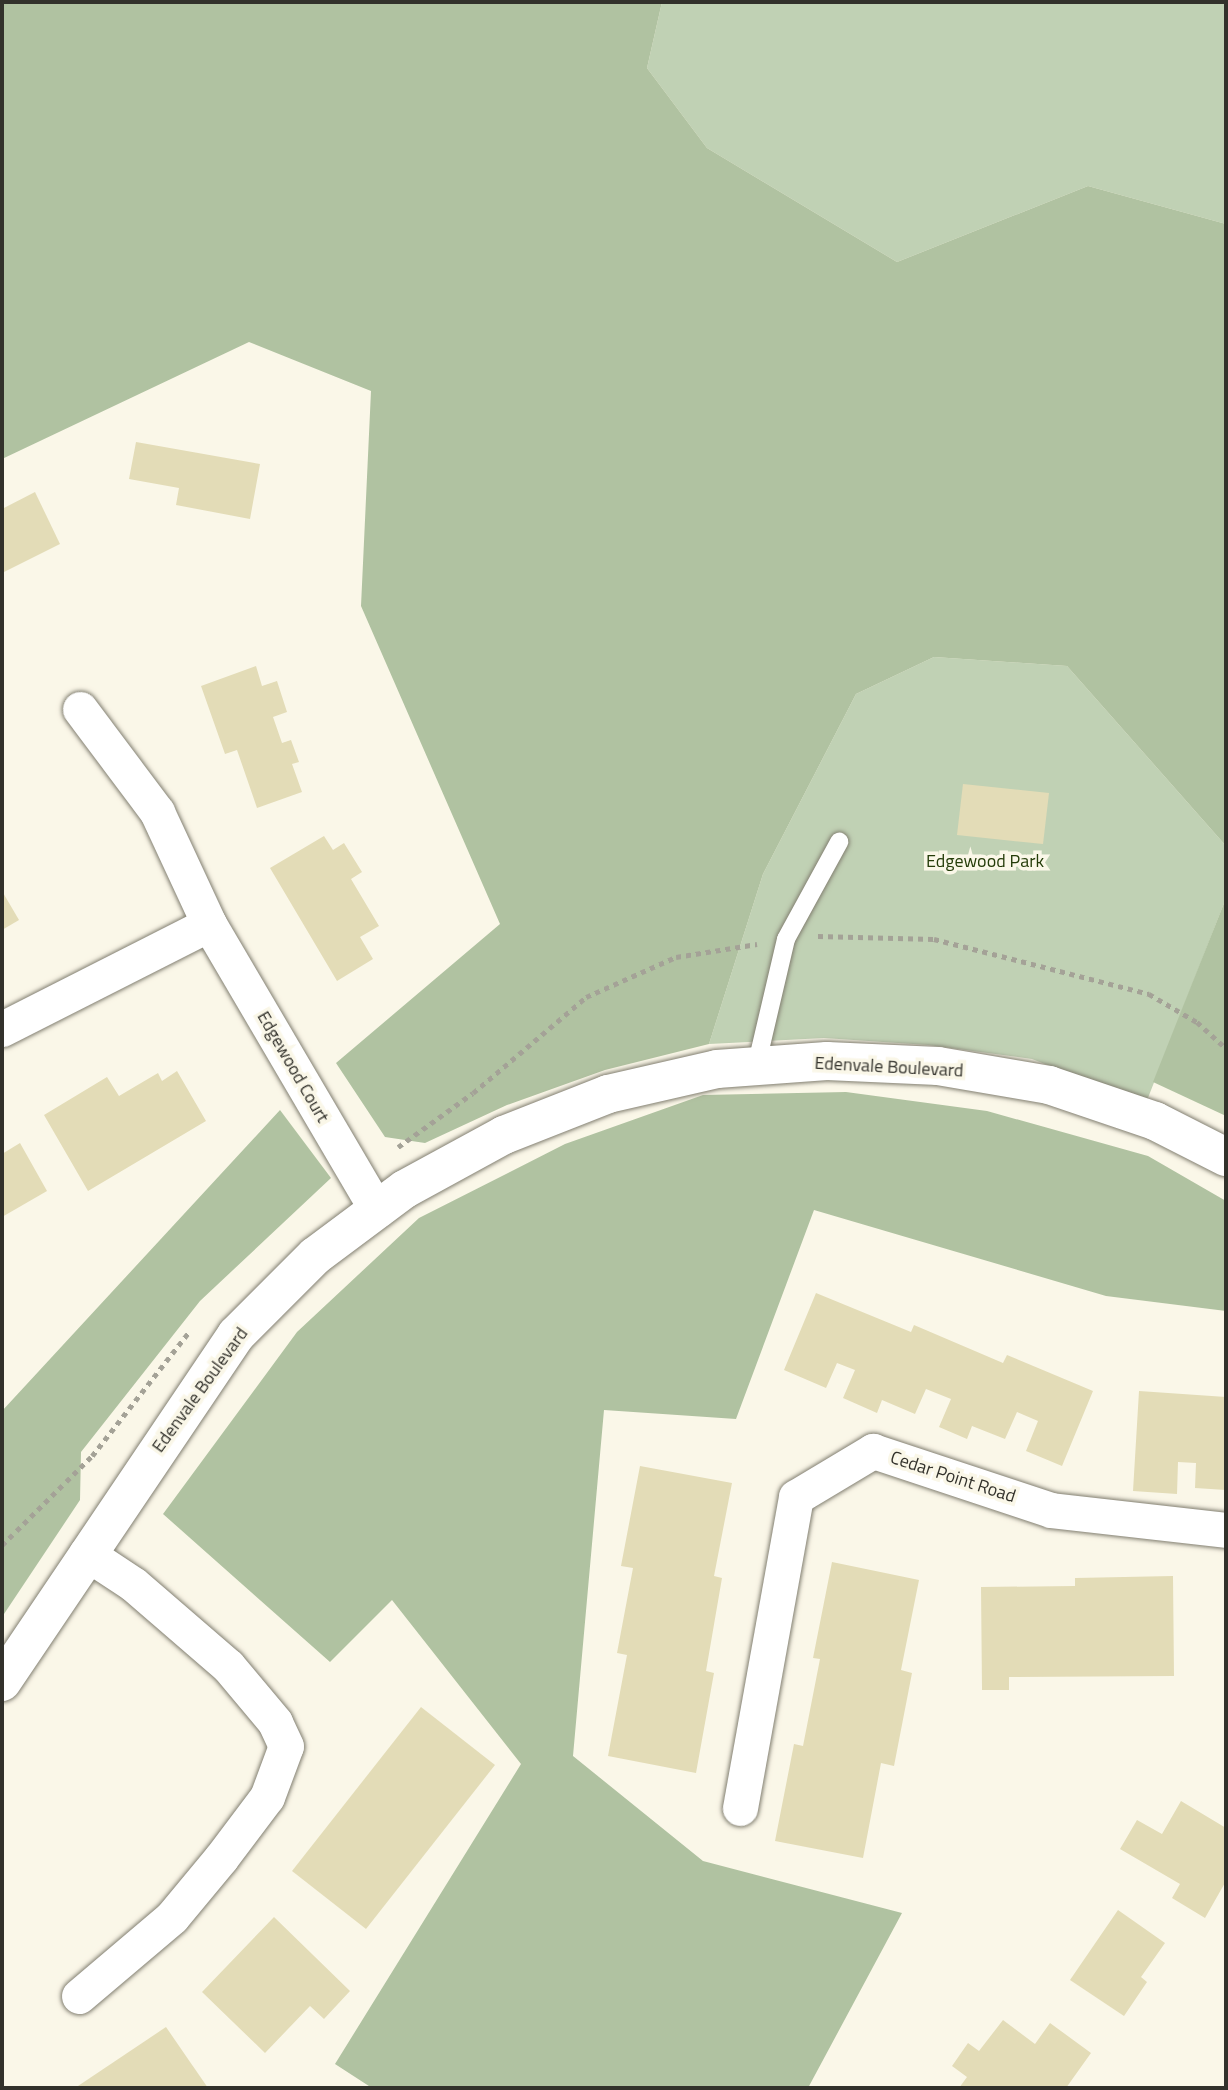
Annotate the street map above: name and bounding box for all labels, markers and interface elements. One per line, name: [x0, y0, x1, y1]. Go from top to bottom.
park label: Edgewood Park: [926, 850, 1044, 872]
street label: Edgewood Court: [252, 1008, 334, 1126]
street label: Edenvale Boulevard: [814, 1052, 964, 1082]
street label: Edenvale Boulevard: [147, 1323, 253, 1457]
street label: Cedar Point Road: [888, 1447, 1018, 1507]

